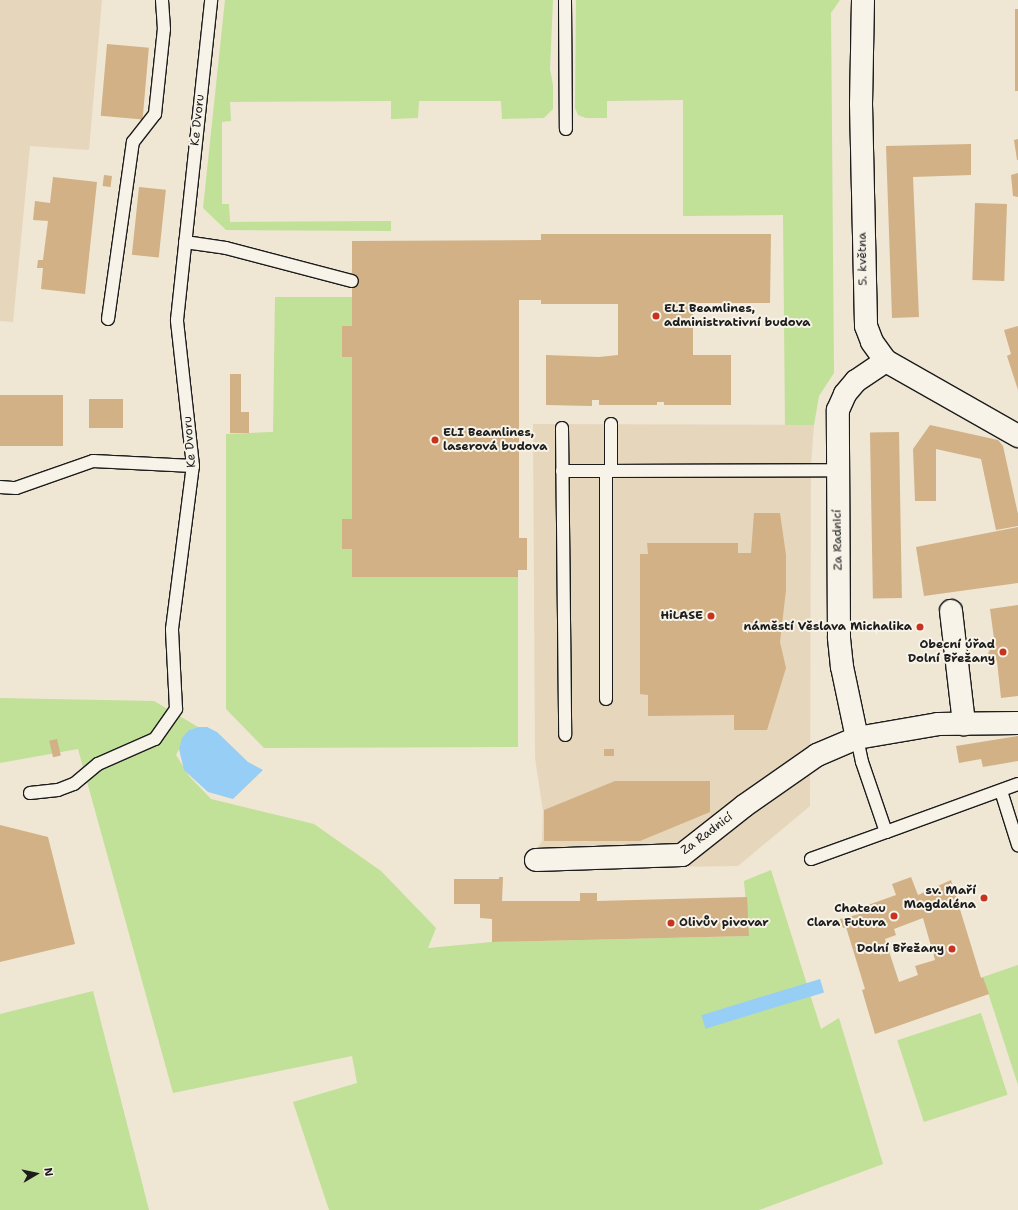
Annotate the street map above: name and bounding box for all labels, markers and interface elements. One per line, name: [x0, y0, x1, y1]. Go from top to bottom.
street label: Ke Dvoru: [188, 93, 208, 147]
street label: 5. května: [855, 232, 871, 286]
place label: ELI Beamlines, administrativní budova: [664, 302, 810, 330]
marker: ELI Beamlines, administrativní budova: [651, 311, 661, 321]
street label: Ke Dvoru: [181, 416, 199, 468]
place label: ELI Beamlines, laserová budova: [443, 426, 547, 454]
marker: ELI Beamlines, laserová budova: [430, 435, 440, 445]
street label: Za Radnicí: [830, 509, 846, 571]
place label: HiLASE: [661, 609, 703, 623]
marker: HiLASE: [706, 611, 716, 621]
place label: náměstí Věslava Michalika: [744, 620, 912, 634]
marker: náměstí Věslava Michalika: [915, 622, 925, 632]
place label: Obecní úřad Dolní Břežany: [908, 638, 995, 666]
marker: Obecní úřad Dolní Břežany: [998, 647, 1008, 657]
street label: Za Radnicí: [678, 810, 736, 858]
place label: sv. Maří Magdaléna: [904, 884, 976, 912]
marker: sv. Maří Magdaléna: [979, 893, 989, 903]
place label: Chateau Clara Futura: [807, 902, 886, 930]
marker: Chateau Clara Futura: [889, 911, 899, 921]
place label: Olivův pivovar: [679, 916, 769, 930]
marker: Olivův pivovar: [666, 918, 676, 928]
place label: Dolní Břežany: [857, 942, 944, 956]
marker: Dolní Břežany: [947, 944, 957, 954]
north arrow: [16, 1154, 56, 1194]
text: N: [40, 1167, 56, 1178]

